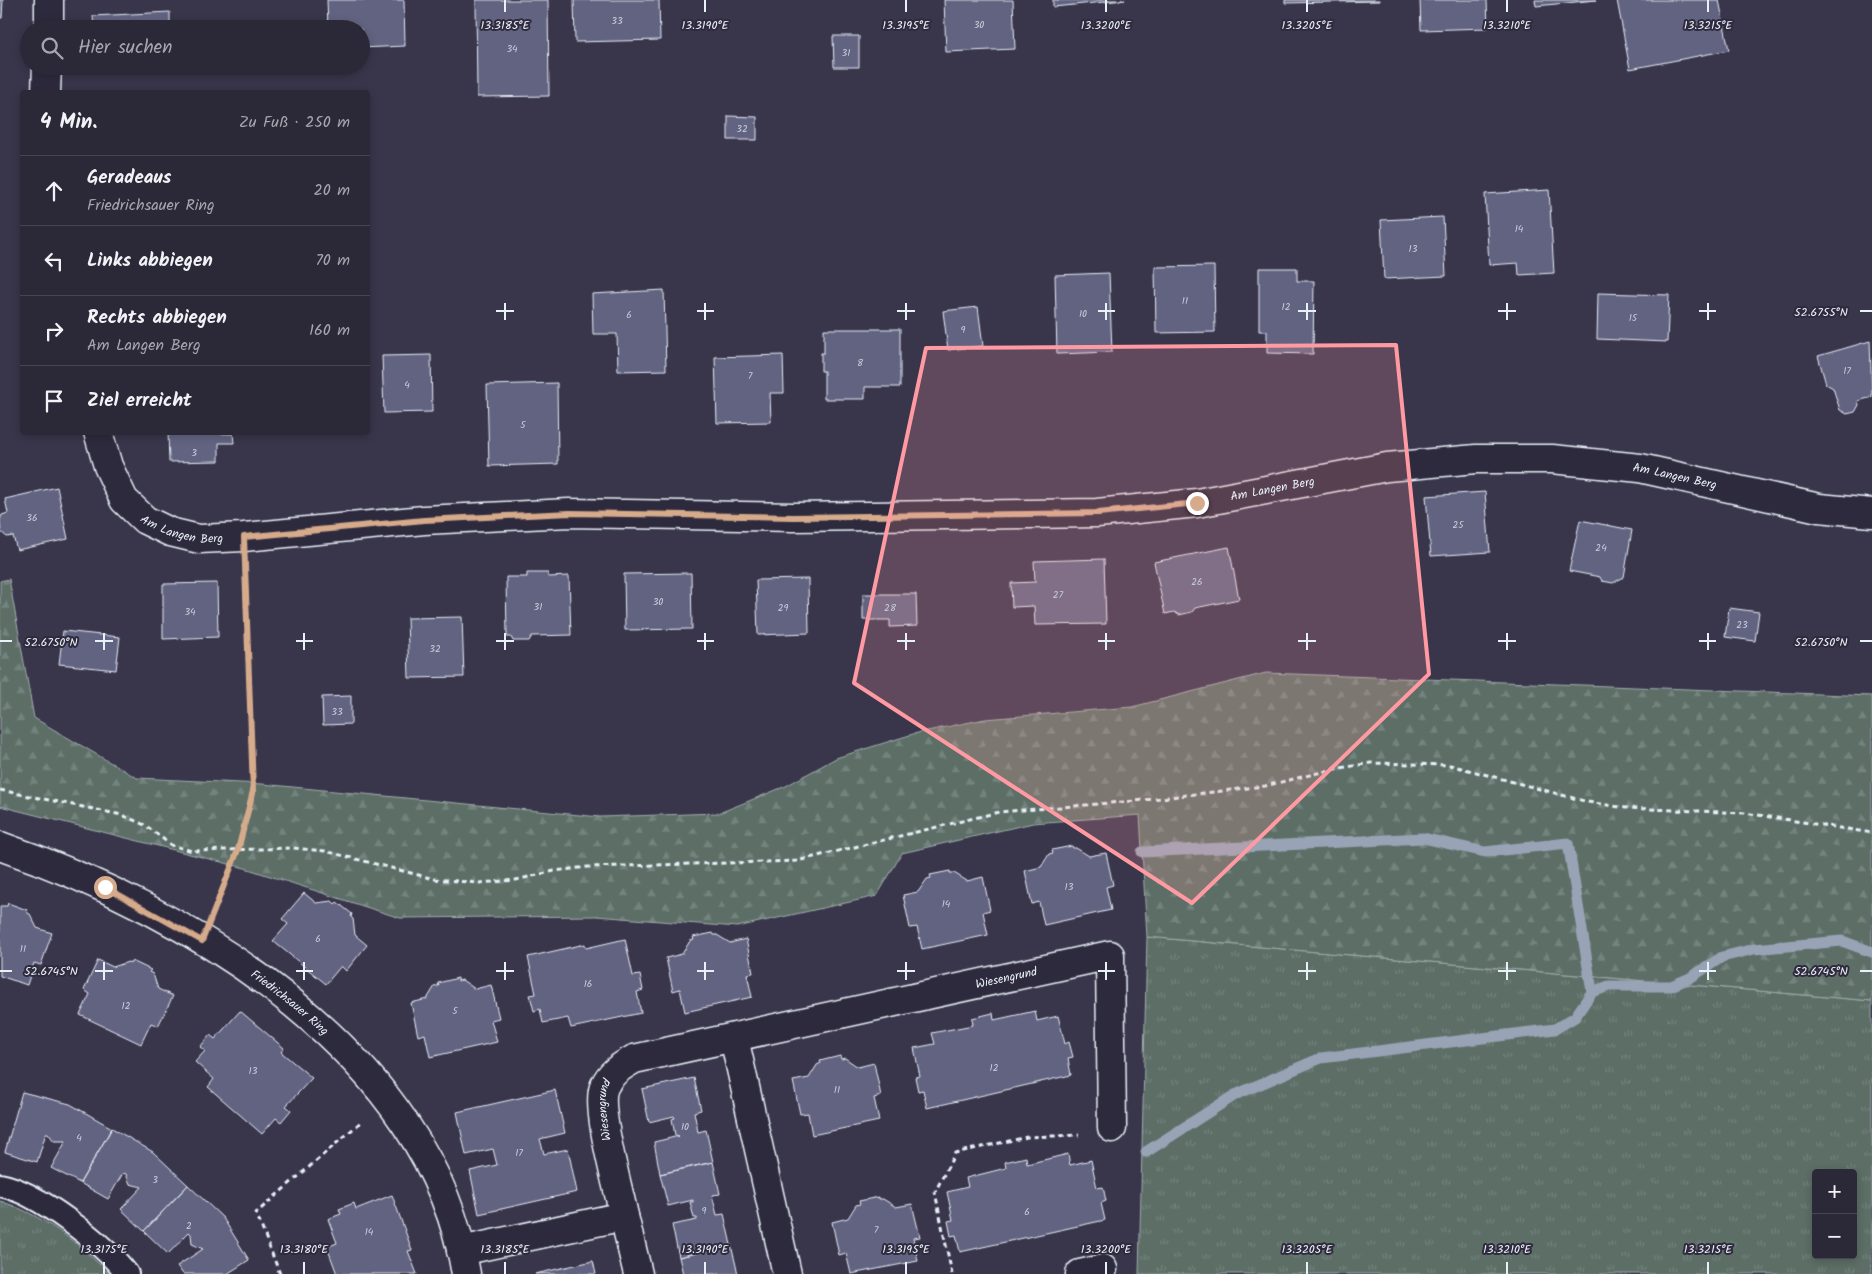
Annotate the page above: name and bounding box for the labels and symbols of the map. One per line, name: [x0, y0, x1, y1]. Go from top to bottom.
house number: 33: [611, 13, 623, 29]
text: 13.3185°E: [481, 16, 530, 35]
text: 13.3190°E: [681, 16, 729, 35]
text: 13.3195°E: [882, 16, 931, 35]
text: 13.3200°E: [1081, 16, 1132, 35]
text: 13.3205°E: [1282, 16, 1333, 35]
text: 13.3210°E: [1483, 16, 1532, 35]
text: 13.3215°E: [1684, 16, 1733, 35]
house number: 30: [974, 17, 984, 33]
house number: 34: [506, 41, 518, 57]
house number: 31: [842, 45, 850, 61]
house number: 32: [736, 121, 748, 137]
house number: 14: [1515, 221, 1524, 237]
house number: 13: [1409, 241, 1418, 257]
house number: 11: [1182, 293, 1188, 309]
house number: 12: [1282, 299, 1291, 315]
text: 52.6755°N: [1794, 303, 1848, 322]
house number: 10: [1079, 306, 1087, 322]
house number: 6: [626, 307, 632, 323]
house number: 15: [1629, 310, 1638, 326]
house number: 9: [961, 322, 966, 338]
house number: 8: [857, 355, 864, 371]
house number: 17: [1843, 363, 1851, 379]
house number: 7: [748, 368, 753, 384]
house number: 4: [404, 377, 410, 393]
house number: 5: [520, 417, 526, 433]
house number: 3: [191, 445, 197, 461]
street label: Am Langen Berg: [1632, 458, 1719, 495]
street label: Am Langen Berg: [1229, 472, 1317, 506]
route end: [1186, 492, 1209, 515]
house number: 36: [26, 510, 38, 526]
street label: Am Langen Berg: [135, 511, 224, 549]
house number: 25: [1452, 517, 1464, 533]
house number: 24: [1595, 540, 1607, 556]
house number: 26: [1191, 574, 1203, 590]
house number: 27: [1053, 587, 1064, 603]
house number: 30: [653, 594, 663, 610]
house number: 31: [534, 599, 542, 615]
house number: 29: [778, 600, 788, 616]
house number: 28: [884, 600, 897, 616]
house number: 34: [184, 604, 196, 620]
house number: 23: [1736, 617, 1748, 633]
text: 52.6750°N: [24, 633, 78, 652]
text: 52.6750°N: [1794, 633, 1848, 652]
house number: 32: [429, 641, 441, 657]
house number: 33: [331, 704, 343, 720]
route start: [94, 876, 117, 899]
house number: 13: [1065, 879, 1074, 895]
house number: 14: [942, 896, 951, 912]
house number: 6: [315, 931, 321, 947]
house number: 11: [20, 941, 26, 957]
text: 52.6745°N: [24, 962, 78, 981]
street label: Wiesengrund: [974, 962, 1040, 994]
text: 52.6745°N: [1794, 962, 1848, 981]
street label: Friedrichsauer Ring: [246, 965, 333, 1040]
house number: 16: [584, 976, 592, 992]
house number: 12: [122, 998, 131, 1014]
house number: 5: [452, 1003, 458, 1019]
house number: 12: [990, 1060, 999, 1076]
house number: 13: [249, 1063, 258, 1079]
street label: Wiesengrund: [593, 1074, 617, 1142]
house number: 11: [834, 1082, 840, 1098]
house number: 10: [681, 1119, 689, 1135]
house number: 4: [76, 1130, 82, 1146]
house number: 17: [515, 1145, 523, 1161]
house number: 3: [152, 1172, 158, 1188]
house number: 9: [702, 1203, 707, 1219]
house number: 6: [1024, 1204, 1030, 1220]
house number: 2: [186, 1218, 192, 1234]
house number: 7: [874, 1222, 879, 1238]
house number: 14: [365, 1224, 374, 1240]
text: 13.3175°E: [80, 1240, 129, 1259]
text: 13.3180°E: [280, 1240, 329, 1259]
text: 13.3185°E: [481, 1240, 530, 1259]
text: 13.3190°E: [681, 1240, 729, 1259]
text: 13.3195°E: [882, 1240, 931, 1259]
text: 13.3200°E: [1081, 1240, 1132, 1259]
text: 13.3205°E: [1282, 1240, 1333, 1259]
text: 13.3210°E: [1483, 1240, 1532, 1259]
text: 13.3215°E: [1684, 1240, 1733, 1259]

